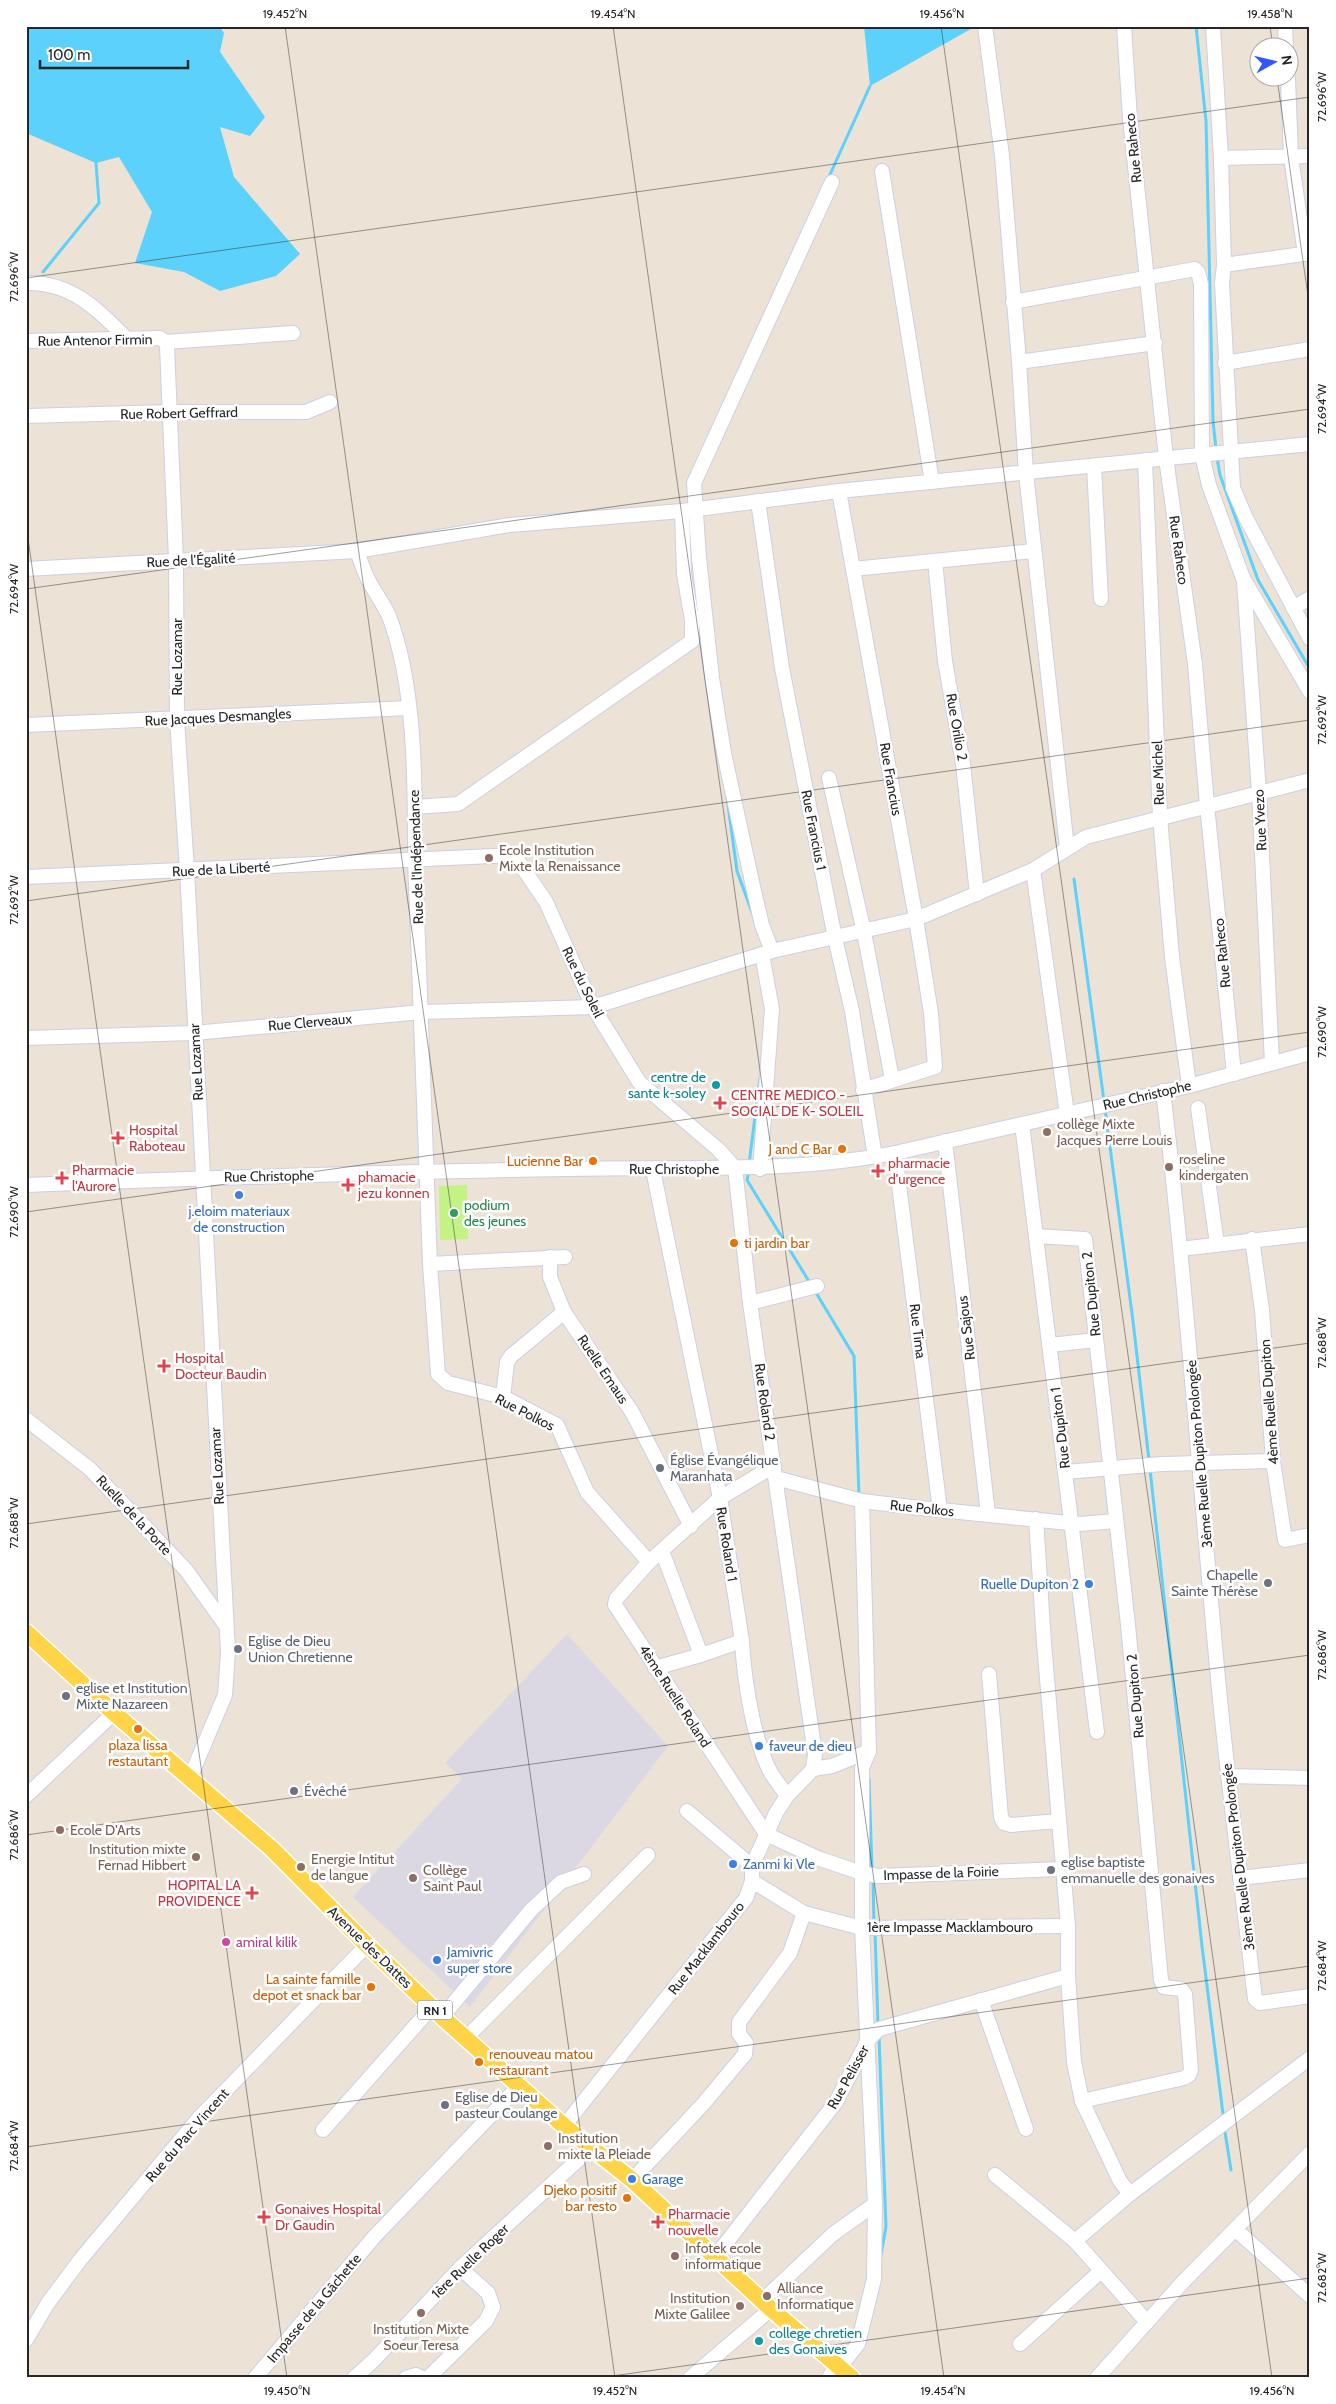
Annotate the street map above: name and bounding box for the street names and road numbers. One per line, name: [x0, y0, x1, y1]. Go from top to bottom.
street label: Rue Raheco: [1120, 112, 1146, 184]
street label: Rue Antenor Firmin: [37, 330, 153, 350]
street label: Rue Robert Geffrard: [120, 403, 238, 423]
street label: Rue Raheco: [1165, 514, 1193, 586]
street label: Rue de l'Égalité: [146, 549, 236, 571]
street label: Rue Lozamar: [168, 618, 186, 696]
street label: Rue Orilio 2: [942, 692, 972, 762]
street label: Rue Jacques Desmangles: [144, 704, 292, 730]
street label: Rue Michel: [1148, 740, 1168, 806]
street label: Rue Francius: [876, 741, 906, 817]
street label: Rue Francius 1: [797, 788, 831, 872]
street label: Rue Yvezo: [1249, 789, 1271, 851]
street label: Rue de l'Indépendance: [405, 790, 427, 924]
street label: Rue de la Liberté: [171, 857, 271, 881]
street label: Rue Raheco: [1209, 917, 1235, 989]
street label: Rue du Soleil: [558, 944, 608, 1021]
street label: Rue Clerveaux: [267, 1009, 353, 1035]
street label: Rue Lozamar: [185, 1022, 207, 1101]
street label: Rue Christophe: [1101, 1076, 1193, 1114]
street label: Rue Christophe: [629, 1160, 719, 1178]
street label: Rue Christophe: [224, 1166, 314, 1186]
street label: Rue Dupiton 2: [1078, 1251, 1104, 1337]
street label: Rue Sajous: [953, 1295, 979, 1361]
street label: Rue Tima: [906, 1302, 930, 1360]
street label: Ruelle Emaus: [573, 1331, 633, 1407]
street label: 4ème Ruelle Dupiton: [1256, 1338, 1282, 1465]
street label: 3ème Ruelle Dupiton Prolongée: [1182, 1359, 1216, 1549]
street label: Rue Roland 2: [751, 1362, 779, 1442]
street label: Rue Dupiton 1: [1046, 1386, 1074, 1470]
street label: Rue Polkos: [492, 1389, 558, 1435]
street label: Rue Lozamar: [206, 1426, 228, 1505]
street label: Ruelle de la Porte: [92, 1471, 176, 1559]
street label: Rue Polkos: [889, 1496, 955, 1520]
street label: Rue Roland 1: [712, 1505, 742, 1583]
street label: 4ème Ruelle Roland: [635, 1641, 715, 1751]
street label: Rue Dupiton 2: [1122, 1653, 1148, 1739]
street label: 3ème Ruelle Dupiton Prolongée: [1218, 1762, 1258, 1952]
street label: Impasse de la Foirie: [883, 1862, 999, 1884]
street label: Rue Macklambouro: [664, 1897, 748, 1998]
street label: Avenue des Dattes: [324, 1902, 416, 1992]
street label: 1ère Impasse Macklambouro: [867, 1918, 1033, 1936]
road number: RN 1: [418, 2000, 452, 2020]
street label: Rue Pelisser: [823, 2041, 873, 2112]
street label: Rue du Parc Vincent: [141, 2084, 233, 2186]
street label: 1ère Ruelle Roger: [428, 2219, 513, 2302]
street label: Impasse de la Gâchette: [263, 2250, 365, 2366]

